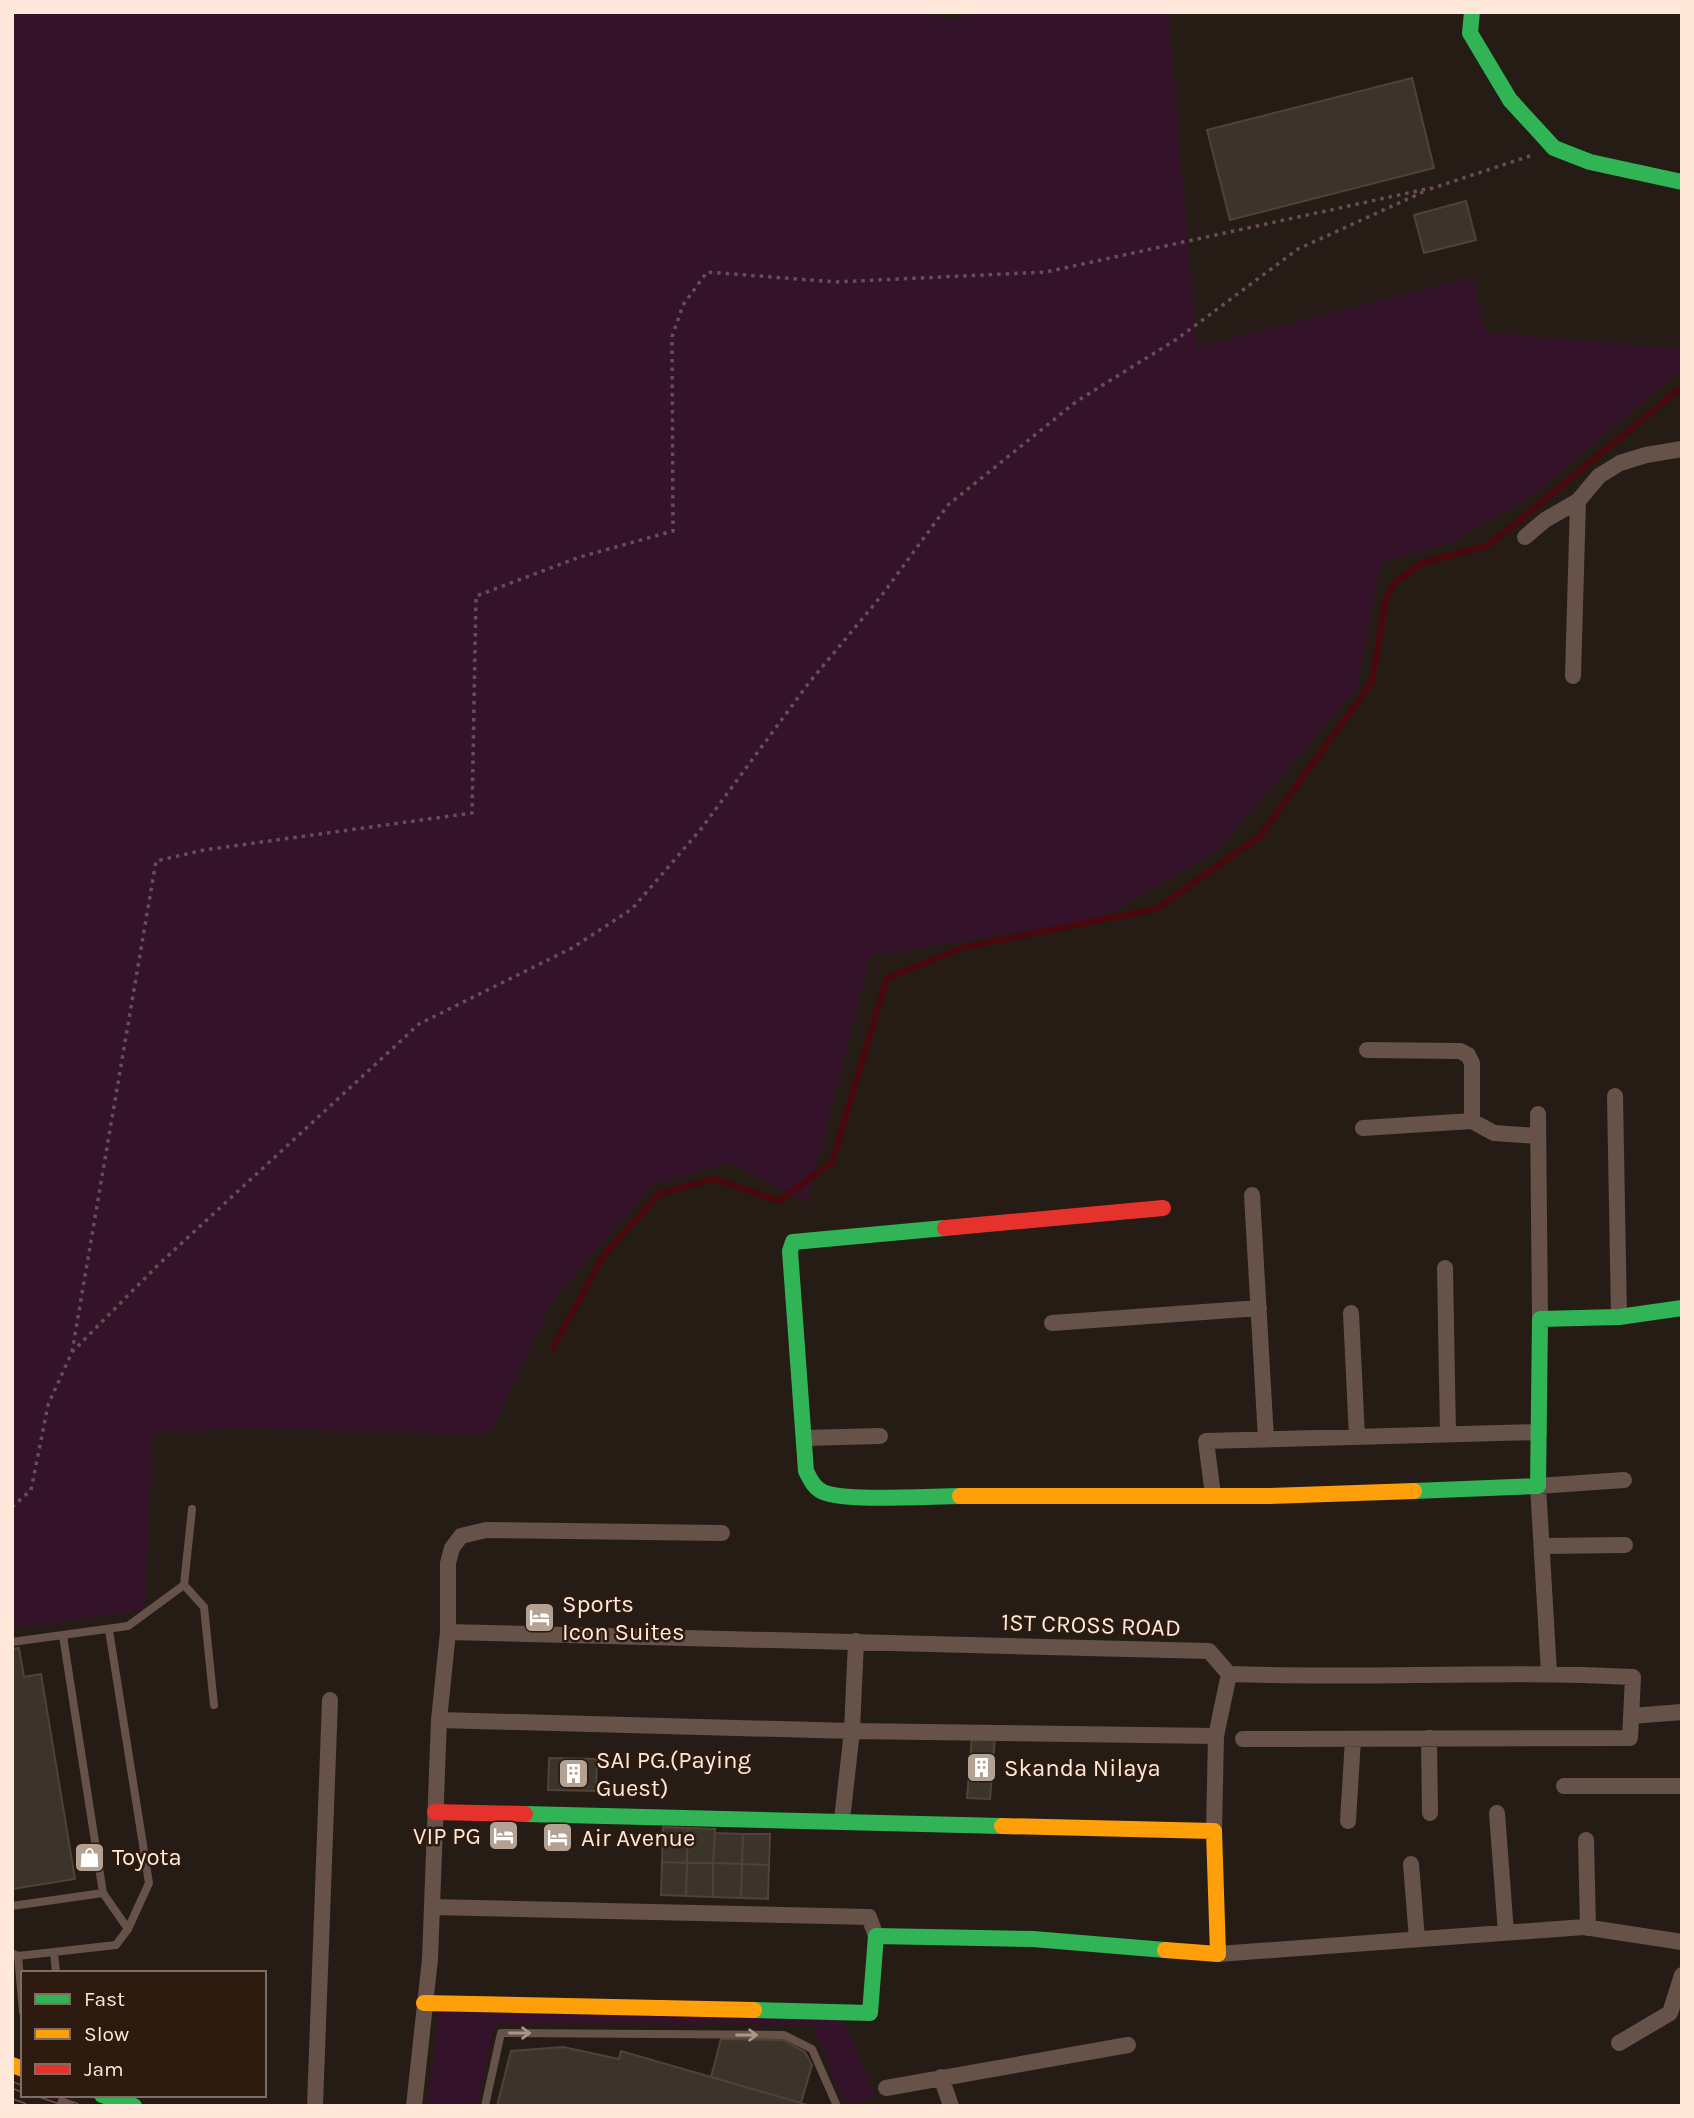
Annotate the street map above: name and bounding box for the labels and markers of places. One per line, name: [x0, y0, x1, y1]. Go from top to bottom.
place label: Sports Icon Suites: [562, 1590, 685, 1646]
hotel icon: Sports Icon Suites: [522, 1601, 556, 1635]
place label: SAI PG.(Paying Guest): [596, 1746, 752, 1802]
building icon: Skanda Nilaya: [964, 1751, 998, 1785]
place label: Skanda Nilaya: [1004, 1754, 1161, 1782]
building icon: SAI PG.(Paying Guest): [556, 1757, 590, 1791]
hotel icon: VIP PG: [487, 1819, 521, 1853]
hotel icon: Air Avenue: [541, 1821, 575, 1855]
place label: VIP PG: [413, 1822, 481, 1850]
place label: Air Avenue: [581, 1824, 695, 1852]
shop icon: Toyota: [72, 1840, 106, 1874]
place label: Toyota: [112, 1843, 182, 1871]

